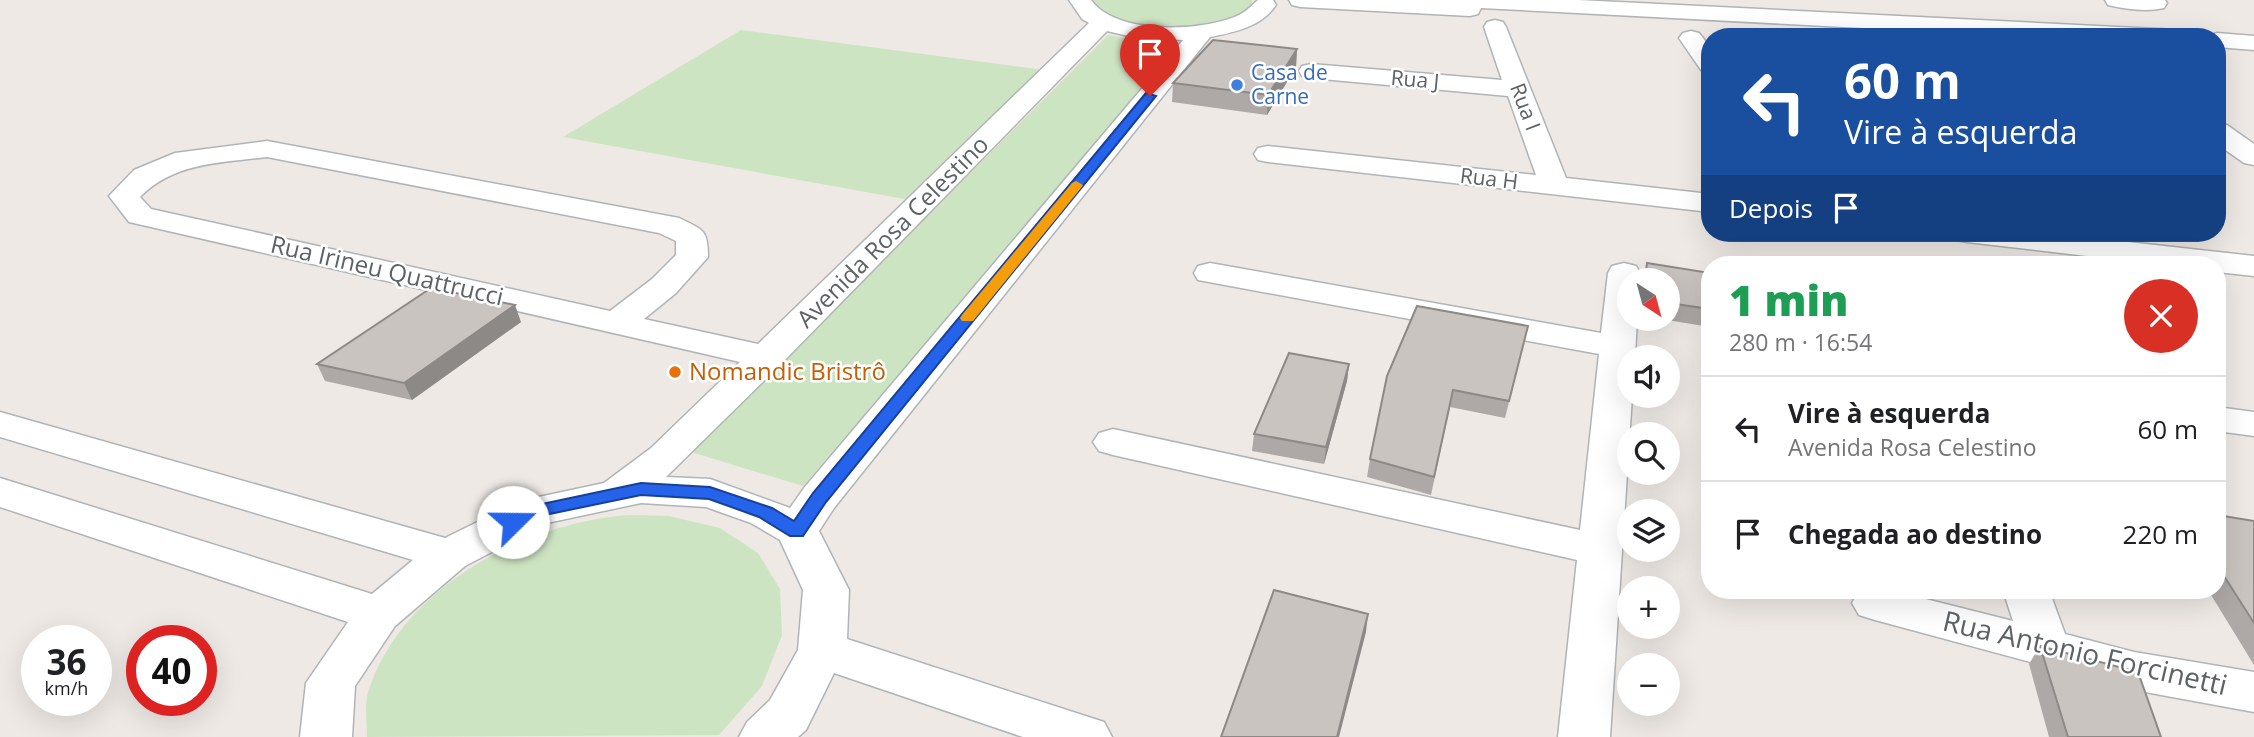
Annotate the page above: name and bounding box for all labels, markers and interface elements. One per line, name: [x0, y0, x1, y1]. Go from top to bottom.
pin: [1120, 24, 1180, 96]
icon: arrive: [1131, 35, 1169, 73]
text: 60 m: [1844, 47, 1961, 113]
icon: left: [1729, 56, 1820, 147]
place label: Casa de Carne: [1251, 58, 1328, 110]
street label: Rua J: [1390, 63, 1441, 95]
marker: Casa de Carne: [1229, 77, 1245, 93]
street label: Rua I: [1504, 79, 1548, 134]
text: Vire à esquerda: [1844, 110, 2077, 153]
street label: Avenida Rosa Celestino: [789, 128, 995, 334]
street label: Rua H: [1458, 161, 1520, 195]
icon: arrive: [1827, 189, 1865, 227]
text: Depois: [1729, 190, 1813, 226]
street label: Rua Irineu Quattrucci: [268, 227, 507, 312]
north arrow: [1617, 268, 1680, 331]
map controls: [1617, 268, 1680, 716]
text: 1 min: [1729, 271, 1848, 328]
button: close: [2124, 279, 2198, 353]
text: 280 m · 16:54: [1729, 326, 1872, 358]
button: sound: [1617, 345, 1680, 408]
place label: Nomandic Bristrô: [689, 354, 886, 387]
marker: Nomandic Bristrô: [667, 364, 683, 380]
text: Vire à esquerda: [1788, 395, 1990, 431]
icon: left: [1729, 410, 1767, 448]
text: 60 m: [2137, 411, 2198, 447]
button: search: [1617, 422, 1680, 485]
text: Avenida Rosa Celestino: [1788, 431, 2036, 463]
position arrow: [476, 485, 550, 559]
button: layers: [1617, 499, 1680, 562]
icon: arrive: [1729, 515, 1767, 553]
text: Chegada ao destino: [1788, 516, 2042, 552]
text: 220 m: [2123, 516, 2198, 552]
button: +: [1617, 576, 1680, 639]
street label: Rua Antonio Forcinetti: [1939, 601, 2231, 703]
speed limit sign: 40: [126, 625, 217, 716]
text: 36: [46, 638, 87, 685]
button: −: [1617, 653, 1680, 716]
text: km/h: [45, 676, 88, 700]

